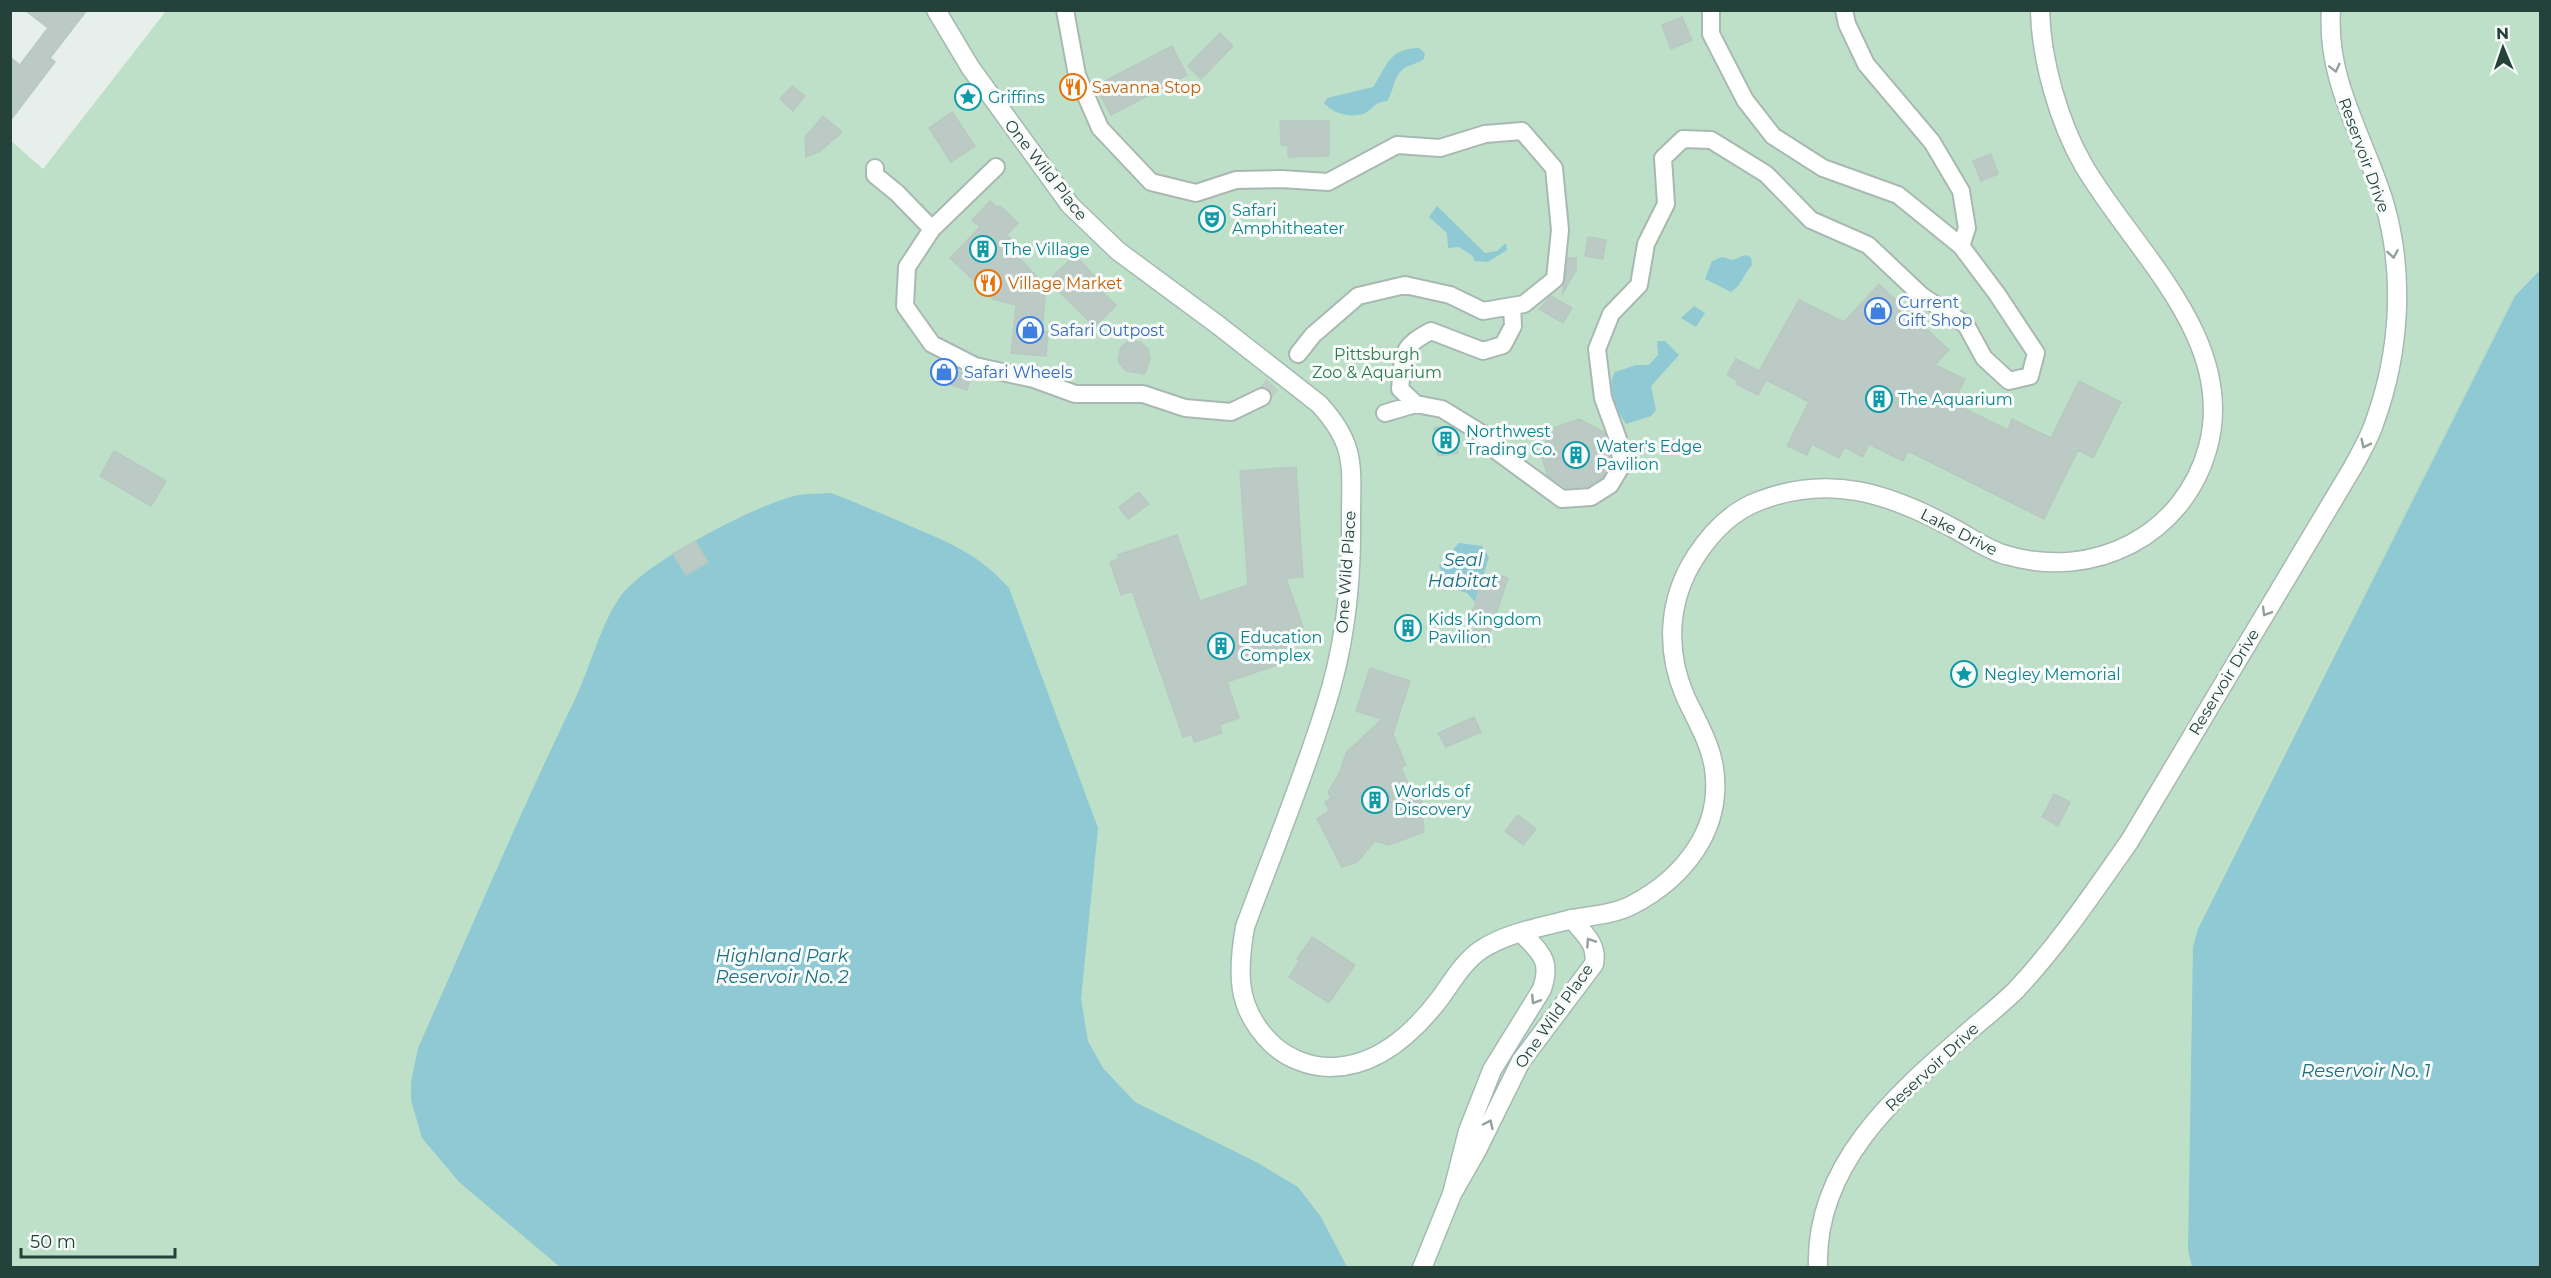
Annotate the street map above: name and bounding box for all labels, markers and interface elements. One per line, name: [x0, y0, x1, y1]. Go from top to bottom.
north arrow: [2473, 18, 2533, 78]
text: N: [2496, 24, 2509, 43]
one-way arrow: [2328, 63, 2341, 73]
restaurant icon: Savanna Stop: [1058, 72, 1088, 102]
place label: Savanna Stop: [1092, 78, 1201, 97]
place icon: Griffins: [953, 82, 983, 112]
place label: Griffins: [988, 88, 1045, 107]
street label: Reservoir Drive: [2334, 95, 2394, 215]
street label: One Wild Place: [1001, 116, 1091, 224]
place label: Safari Amphitheater: [1232, 201, 1345, 238]
theatre icon: Safari Amphitheater: [1197, 204, 1227, 234]
building icon: The Village: [968, 234, 998, 264]
place label: The Village: [1002, 240, 1090, 259]
one-way arrow: [2387, 249, 2399, 258]
restaurant icon: Village Market: [973, 268, 1003, 298]
place label: Village Market: [1008, 274, 1123, 293]
place label: Current Gift Shop: [1898, 293, 1972, 330]
shop icon: Current Gift Shop: [1863, 296, 1893, 326]
shop icon: Safari Outpost: [1015, 315, 1045, 345]
place label: Safari Outpost: [1050, 321, 1165, 340]
park label: Pittsburgh Zoo & Aquarium: [1312, 345, 1442, 382]
shop icon: Safari Wheels: [929, 357, 959, 387]
place label: Safari Wheels: [964, 363, 1073, 382]
building icon: The Aquarium: [1864, 384, 1894, 414]
place label: The Aquarium: [1898, 390, 2013, 409]
place label: Northwest Trading Co.: [1466, 422, 1555, 459]
building icon: Northwest Trading Co.: [1431, 425, 1461, 455]
place label: Water's Edge Pavilion: [1596, 437, 1702, 474]
one-way arrow: [2360, 437, 2372, 448]
building icon: Water's Edge Pavilion: [1561, 440, 1591, 470]
street label: Lake Drive: [1917, 504, 2001, 560]
street label: One Wild Place: [1332, 510, 1360, 634]
water label: Seal Habitat: [1428, 549, 1499, 592]
one-way arrow: [2261, 606, 2273, 616]
place label: Kids Kingdom Pavilion: [1428, 610, 1542, 647]
building icon: Kids Kingdom Pavilion: [1393, 613, 1423, 643]
street label: Reservoir Drive: [2185, 625, 2263, 739]
place label: Education Complex: [1240, 628, 1322, 665]
building icon: Education Complex: [1206, 631, 1236, 661]
place icon: Negley Memorial: [1949, 659, 1979, 689]
place label: Negley Memorial: [1984, 665, 2121, 684]
place label: Worlds of Discovery: [1394, 782, 1471, 819]
building icon: Worlds of Discovery: [1360, 785, 1390, 815]
one-way arrow: [1586, 937, 1597, 948]
water label: Highland Park Reservoir No. 2: [716, 945, 850, 988]
street label: One Wild Place: [1511, 960, 1597, 1072]
one-way arrow: [1531, 994, 1543, 1004]
street label: Reservoir Drive: [1881, 1019, 1983, 1115]
water label: Reservoir No. 1: [2301, 1060, 2431, 1082]
one-way arrow: [1482, 1119, 1494, 1130]
scale bar: [21, 1221, 176, 1259]
text: 50 m: [30, 1231, 76, 1253]

